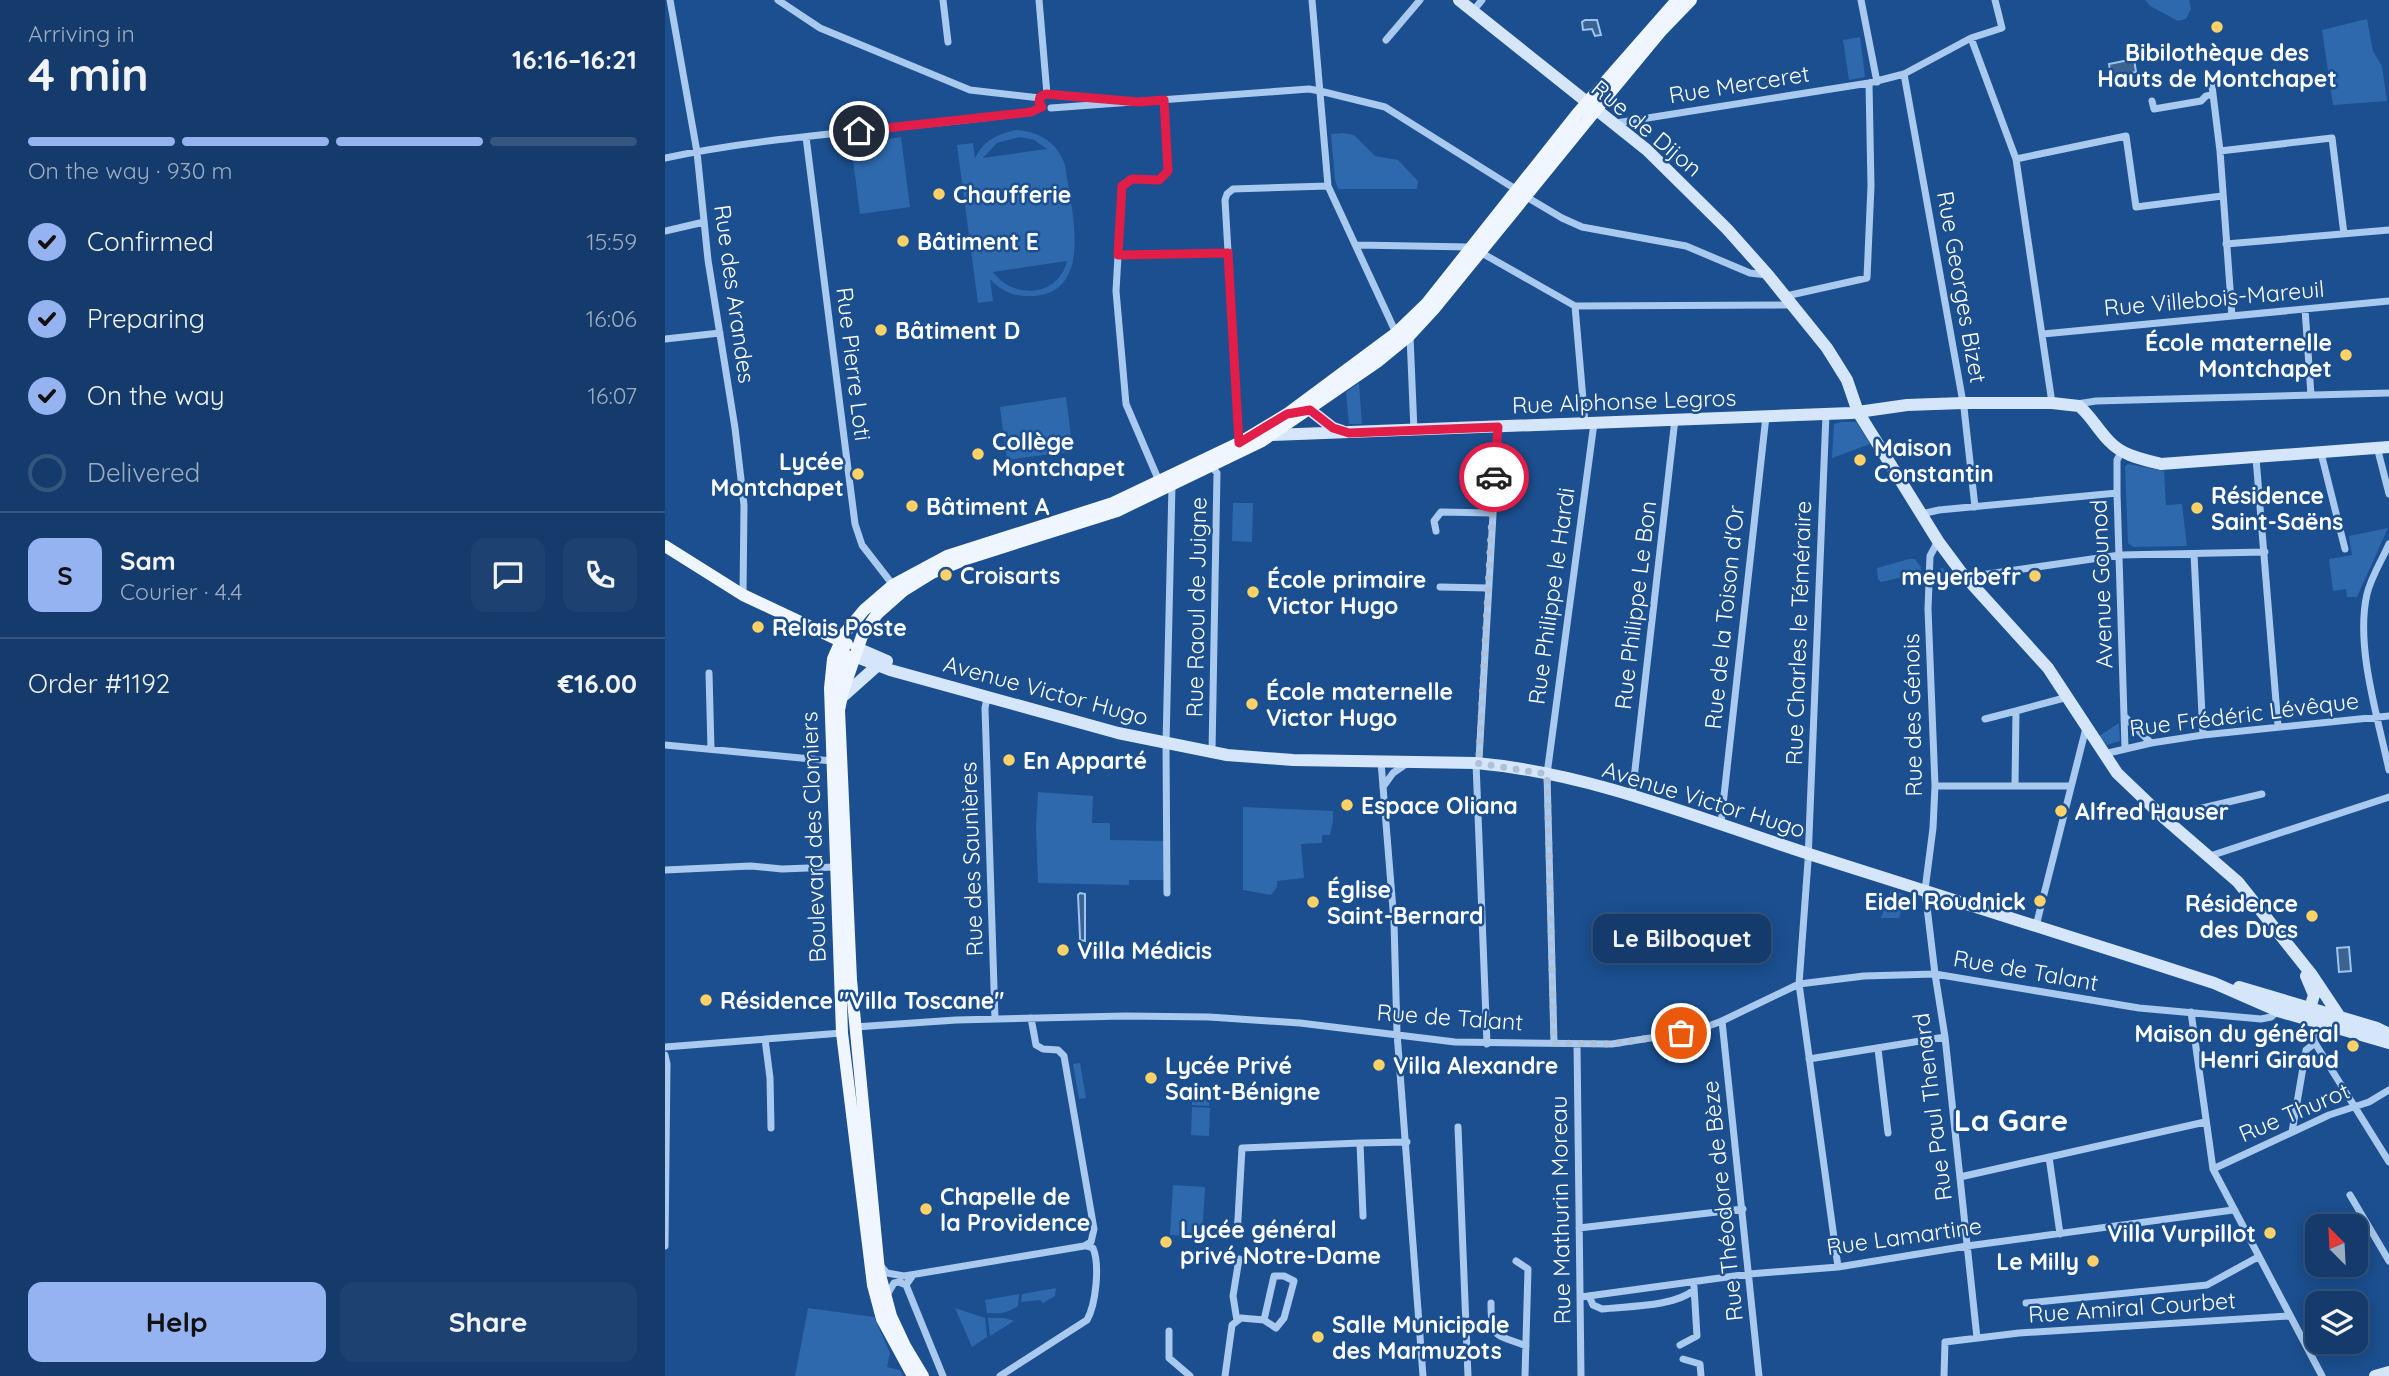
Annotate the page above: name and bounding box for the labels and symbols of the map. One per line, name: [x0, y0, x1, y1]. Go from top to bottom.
marker: Bibilothèque des Hauts de Montchapet: [2209, 19, 2225, 35]
place label: Bibilothèque des Hauts de Montchapet: [2097, 38, 2337, 93]
street label: Rue Merceret: [1667, 59, 1812, 109]
street label: Rue de Dijon: [1586, 73, 1708, 183]
pin: [829, 101, 889, 161]
place label: Chaufferie: [953, 180, 1071, 209]
marker: Chaufferie: [931, 186, 947, 202]
street label: Rue Georges Bizet: [1931, 189, 1993, 385]
street label: Rue des Arandes: [708, 203, 762, 385]
place label: Bâtiment E: [917, 227, 1039, 256]
marker: Bâtiment E: [895, 233, 911, 249]
street label: Rue Villebois-Mareuil: [2103, 274, 2325, 322]
street label: Rue Pierre Loti: [830, 286, 878, 442]
place label: Bâtiment D: [895, 316, 1020, 345]
marker: Bâtiment D: [873, 322, 889, 338]
place label: École maternelle Montchapet: [2145, 328, 2332, 383]
marker: École maternelle Montchapet: [2338, 347, 2354, 363]
street label: Rue Alphonse Legros: [1511, 383, 1737, 419]
place label: Collège Montchapet: [992, 427, 1126, 482]
place label: Maison Constantin: [1874, 433, 1994, 488]
courier: [1459, 442, 1529, 512]
marker: Collège Montchapet: [970, 446, 986, 462]
place label: Lycée Montchapet: [711, 447, 844, 502]
marker: Maison Constantin: [1852, 452, 1868, 468]
marker: Lycée Montchapet: [850, 466, 866, 482]
place label: Résidence Saint-Saëns: [2211, 481, 2343, 536]
street label: Rue Philippe le Hardi: [1521, 486, 1581, 706]
place label: Bâtiment A: [926, 492, 1050, 521]
street label: Rue Raoul de Juigne: [1180, 496, 1212, 718]
marker: Bâtiment A: [904, 498, 920, 514]
street label: Rue Philippe Le Bon: [1608, 499, 1662, 711]
street label: Avenue Gounod: [2084, 499, 2118, 669]
street label: Rue Charles le Téméraire: [1779, 500, 1817, 766]
marker: Résidence Saint-Saëns: [2189, 500, 2205, 516]
street label: Rue de la Toison d'Or: [1698, 503, 1750, 731]
place label: Croisarts: [960, 561, 1060, 590]
place label: meyerbefr: [1901, 562, 2021, 591]
place label: École primaire Victor Hugo: [1267, 565, 1426, 620]
marker: Croisarts: [938, 567, 954, 583]
marker: meyerbefr: [2027, 568, 2043, 584]
marker: École primaire Victor Hugo: [1245, 584, 1261, 600]
place label: Relais Poste: [772, 613, 907, 642]
marker: Relais Poste: [750, 619, 766, 635]
street label: Rue des Génois: [1896, 633, 1928, 797]
street label: Avenue Victor Hugo: [940, 649, 1152, 731]
place label: École maternelle Victor Hugo: [1266, 677, 1453, 732]
street label: Rue Frédéric Lévêque: [2128, 686, 2360, 742]
marker: École maternelle Victor Hugo: [1244, 696, 1260, 712]
street label: Boulevard des Clomiers: [794, 711, 832, 963]
place label: En Apparté: [1023, 746, 1147, 775]
marker: En Apparté: [1001, 752, 1017, 768]
street label: Avenue Victor Hugo: [1599, 754, 1809, 844]
street label: Rue des Saunières: [953, 761, 989, 957]
place label: Espace Oliana: [1361, 791, 1518, 820]
marker: Espace Oliana: [1339, 797, 1355, 813]
place label: Alfred Hauser: [2075, 797, 2229, 826]
marker: Alfred Hauser: [2053, 803, 2069, 819]
place label: Église Saint-Bernard: [1327, 875, 1484, 930]
place label: Eidel Roudnick: [1865, 887, 2026, 916]
place label: Résidence des Ducs: [2185, 889, 2298, 944]
marker: Eidel Roudnick: [2032, 893, 2048, 909]
marker: Église Saint-Bernard: [1305, 894, 1321, 910]
marker: Résidence des Ducs: [2304, 908, 2320, 924]
callout: Le Bilboquet: [1592, 914, 1770, 963]
place label: Villa Médicis: [1077, 936, 1212, 965]
marker: Villa Médicis: [1055, 942, 1071, 958]
street label: Rue de Talant: [1951, 943, 2101, 997]
place label: Résidence "Villa Toscane": [720, 986, 1004, 1015]
marker: Résidence "Villa Toscane": [698, 992, 714, 1008]
street label: Rue de Talant: [1376, 997, 1524, 1037]
pin: [1651, 1003, 1711, 1063]
street label: Rue Paul Thenard: [1906, 1011, 1958, 1203]
place label: Maison du général Henri Giraud: [2135, 1019, 2339, 1074]
marker: Maison du général Henri Giraud: [2345, 1038, 2361, 1054]
place label: Lycée Privé Saint-Bénigne: [1165, 1051, 1321, 1106]
place label: Villa Alexandre: [1393, 1051, 1558, 1080]
marker: Villa Alexandre: [1371, 1057, 1387, 1073]
marker: Lycée Privé Saint-Bénigne: [1143, 1070, 1159, 1086]
street label: Rue Thurot: [2234, 1076, 2354, 1148]
street label: Rue Théodore de Bèze: [1695, 1079, 1749, 1323]
street label: Rue Mathurin Moreau: [1544, 1095, 1576, 1325]
district label: La Gare: [1954, 1101, 2068, 1139]
place label: Chapelle de la Providence: [940, 1182, 1090, 1237]
marker: Chapelle de la Providence: [918, 1201, 934, 1217]
street label: Rue Lamartine: [1824, 1211, 1984, 1261]
north arrow: [2305, 1214, 2368, 1278]
place label: Lycée général privé Notre-Dame: [1180, 1215, 1381, 1270]
place label: Villa Vurpillot: [2107, 1219, 2256, 1248]
marker: Villa Vurpillot: [2262, 1225, 2278, 1241]
marker: Lycée général privé Notre-Dame: [1158, 1234, 1174, 1250]
place label: Le Milly: [1996, 1247, 2079, 1276]
marker: Le Milly: [2085, 1253, 2101, 1269]
street label: Rue Amiral Courbet: [2027, 1285, 2237, 1329]
place label: Salle Municipale des Marmuzots: [1332, 1310, 1510, 1365]
marker: Salle Municipale des Marmuzots: [1310, 1329, 1326, 1345]

